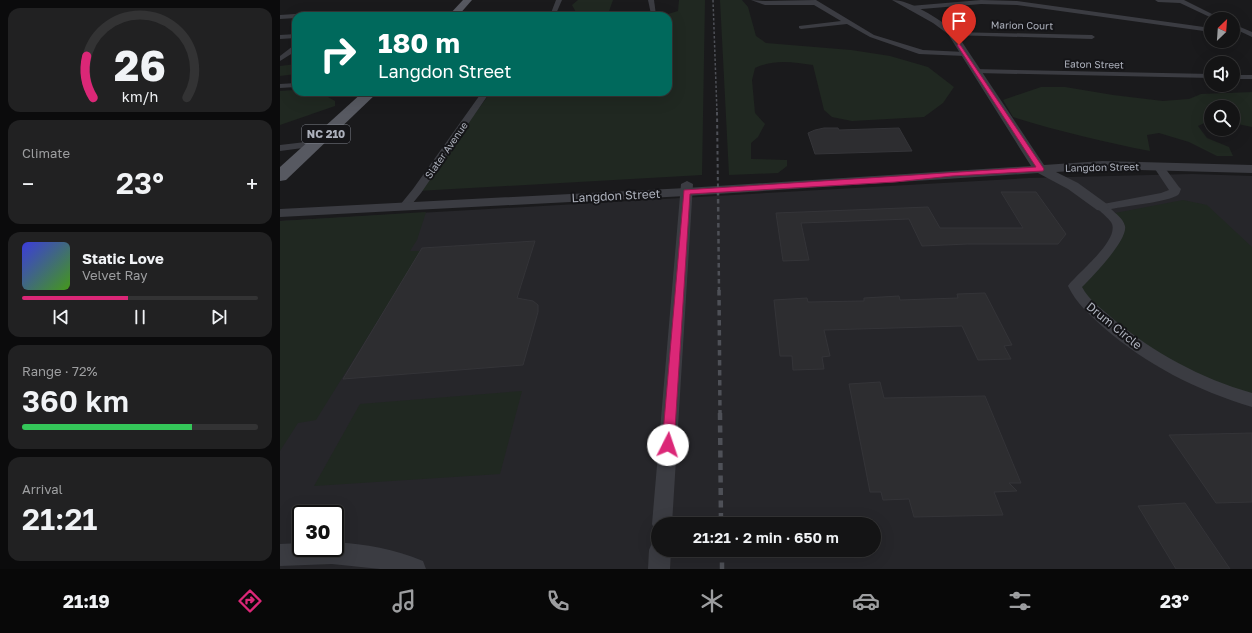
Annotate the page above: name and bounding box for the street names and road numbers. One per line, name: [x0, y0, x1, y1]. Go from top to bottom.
street label: Marion Court: [991, 18, 1053, 32]
street label: Eaton Street: [1064, 57, 1124, 71]
street label: Slater Avenue: [422, 119, 470, 181]
road number: NC 210: [302, 125, 350, 143]
street label: Langdon Street: [1065, 160, 1139, 174]
street label: Langdon Street: [571, 186, 661, 205]
street label: Drum Circle: [1084, 299, 1145, 353]

